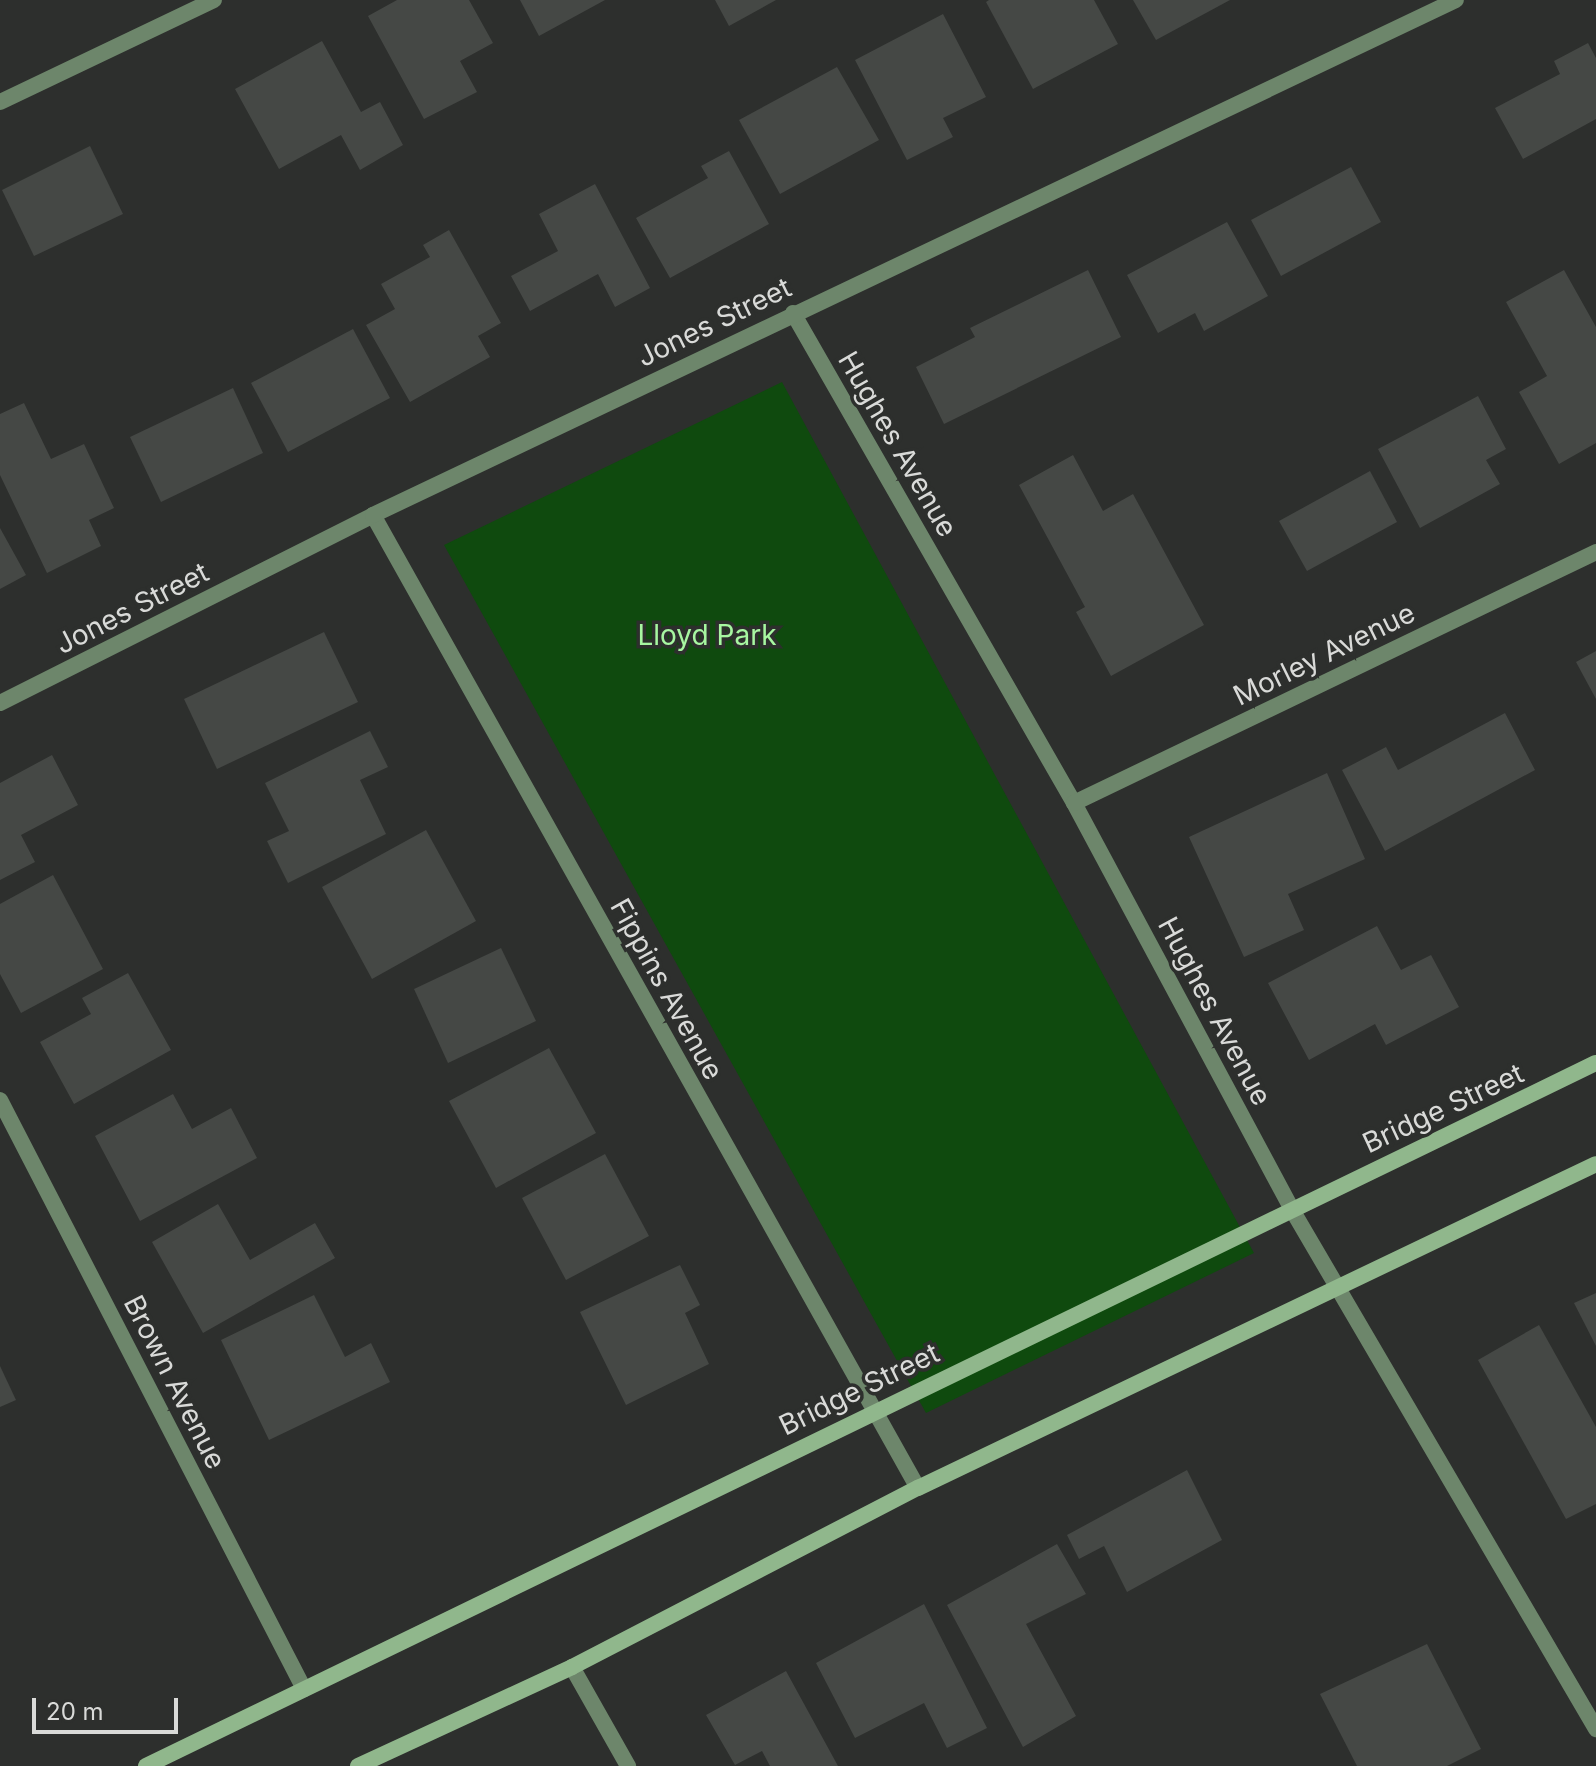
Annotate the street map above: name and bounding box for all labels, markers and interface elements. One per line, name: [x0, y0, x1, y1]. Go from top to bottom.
street label: Jones Street: [631, 270, 797, 374]
street label: Hughes Avenue: [831, 345, 965, 543]
street label: Jones Street: [50, 555, 214, 661]
street label: Morley Avenue: [1228, 596, 1420, 712]
park label: Lloyd Park: [637, 618, 777, 652]
street label: Fippins Avenue: [603, 893, 731, 1085]
street label: Hughes Avenue: [1151, 911, 1279, 1111]
street label: Bridge Street: [1357, 1056, 1529, 1160]
street label: Brown Avenue: [117, 1290, 233, 1474]
street label: Bridge Street: [774, 1336, 944, 1442]
scale bar: [36, 1682, 182, 1732]
text: 20 m: [46, 1697, 104, 1726]

